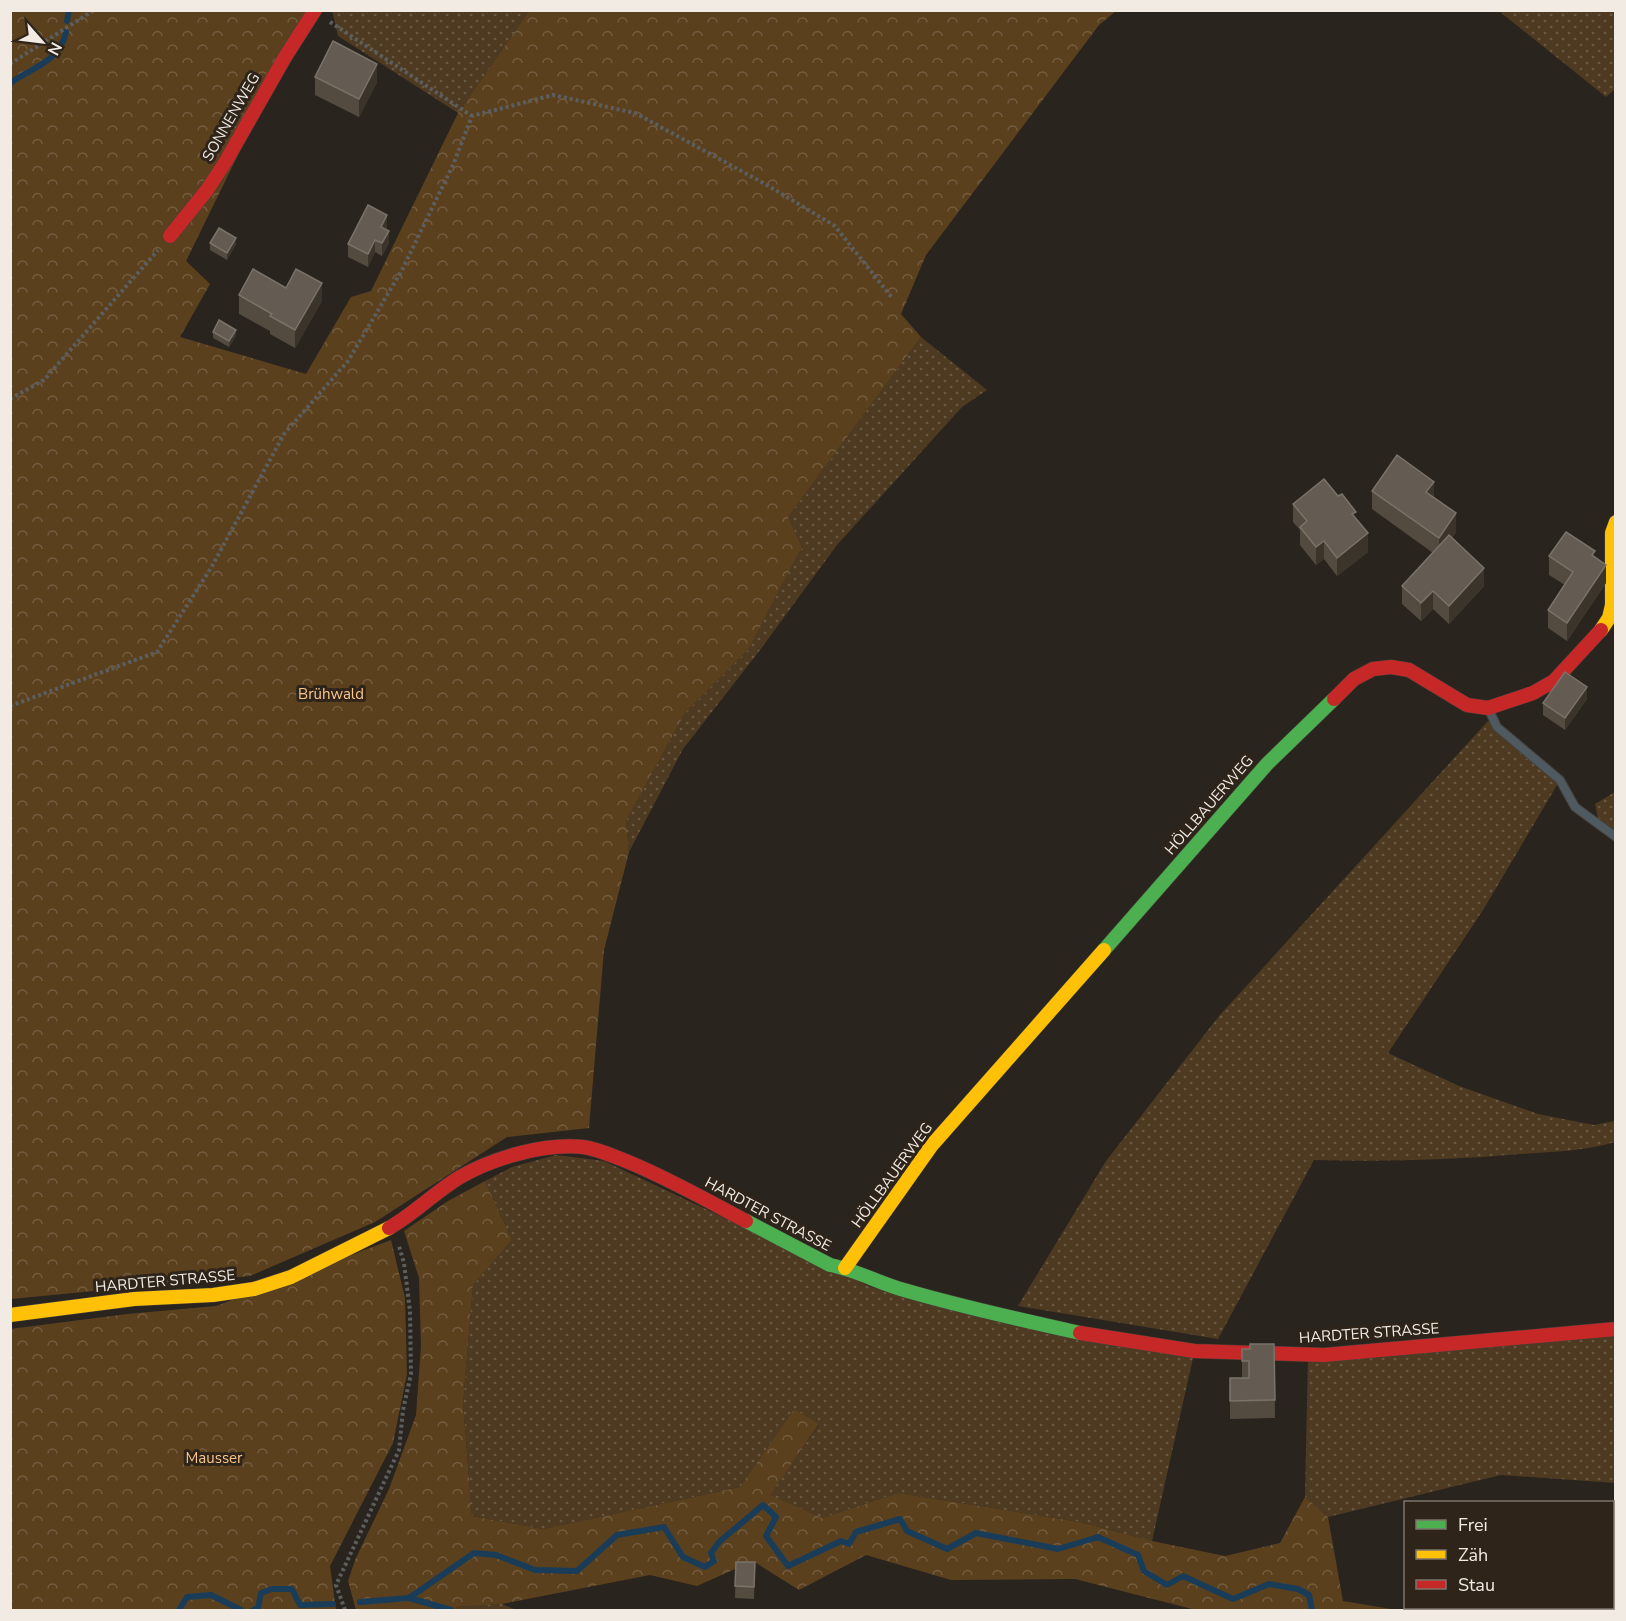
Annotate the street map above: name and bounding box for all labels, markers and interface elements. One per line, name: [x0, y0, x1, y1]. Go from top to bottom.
north arrow: [12, 12, 72, 72]
text: N: [42, 38, 67, 59]
street label: SONNENWEG: [198, 69, 264, 165]
park label: Brühwald: [298, 684, 364, 704]
street label: HÖLLBAUERWEG: [1160, 751, 1258, 859]
street label: HÖLLBAUERWEG: [847, 1118, 937, 1232]
street label: HARDTER STRASSE: [701, 1172, 835, 1256]
street label: HARDTER STRASSE: [94, 1265, 236, 1297]
street label: HARDTER STRASSE: [1298, 1318, 1440, 1348]
park label: Mausser: [186, 1448, 243, 1468]
legend: [1404, 1501, 1614, 1609]
text: Frei: [1458, 1513, 1488, 1537]
text: Zäh: [1458, 1543, 1488, 1567]
text: Stau: [1458, 1573, 1495, 1597]

